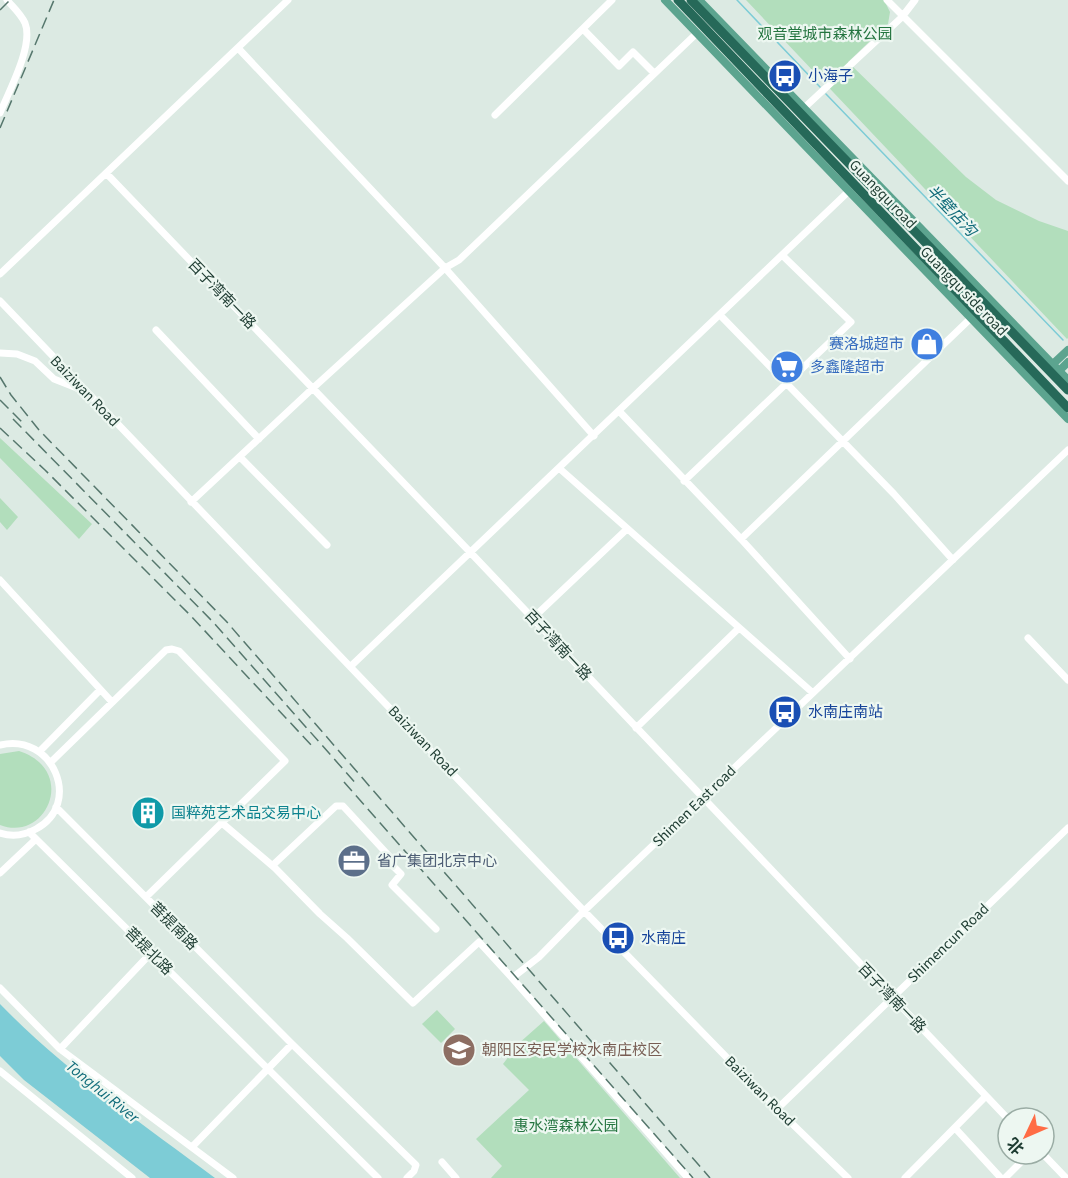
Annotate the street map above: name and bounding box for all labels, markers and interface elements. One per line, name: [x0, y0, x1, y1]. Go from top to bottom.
park label: 观音堂城市森林公园: [757, 24, 893, 45]
bus stop icon: 小海子: [767, 58, 803, 94]
place label: 小海子: [808, 66, 853, 87]
street label: Guangqu road: [844, 155, 921, 234]
water label: 半壁店沟: [921, 180, 983, 243]
street label: Guangqu side road: [915, 242, 1012, 341]
street label: 百子湾南一路: [183, 255, 260, 334]
shop icon: 赛洛城超市: [909, 326, 945, 362]
place label: 赛洛城超市: [829, 334, 904, 355]
supermarket icon: 多鑫隆超市: [769, 349, 805, 385]
street label: Baiziwan Road: [45, 351, 124, 432]
place label: 多鑫隆超市: [810, 357, 885, 378]
street label: 百子湾南一路: [519, 605, 596, 685]
bus stop icon: 水南庄南站: [767, 694, 803, 730]
street label: Baiziwan Road: [383, 701, 462, 782]
place label: 水南庄南站: [808, 702, 883, 723]
street label: Shimen East road: [648, 761, 741, 852]
building icon: 国粹苑艺术品交易中心: [130, 795, 166, 831]
place label: 国粹苑艺术品交易中心: [171, 803, 321, 824]
office icon: 省广集团北京中心: [336, 843, 372, 879]
place label: 省广集团北京中心: [377, 851, 497, 872]
street label: 菩提南路: [145, 898, 202, 955]
street label: Shimencun Road: [903, 899, 994, 988]
bus stop icon: 水南庄: [600, 920, 636, 956]
street label: 菩提北路: [120, 923, 177, 980]
place label: 水南庄: [641, 928, 686, 949]
street label: 百子湾南一路: [853, 959, 930, 1038]
school or university icon: 朝阳区安民学校水南庄校区: [441, 1032, 477, 1068]
place label: 朝阳区安民学校水南庄校区: [482, 1040, 662, 1061]
street label: Baiziwan Road: [720, 1051, 800, 1131]
water label: Tonghui River: [61, 1055, 145, 1129]
north arrow: [996, 1106, 1056, 1166]
park label: 惠水湾森林公园: [513, 1116, 619, 1137]
text: 北: [1002, 1132, 1029, 1159]

